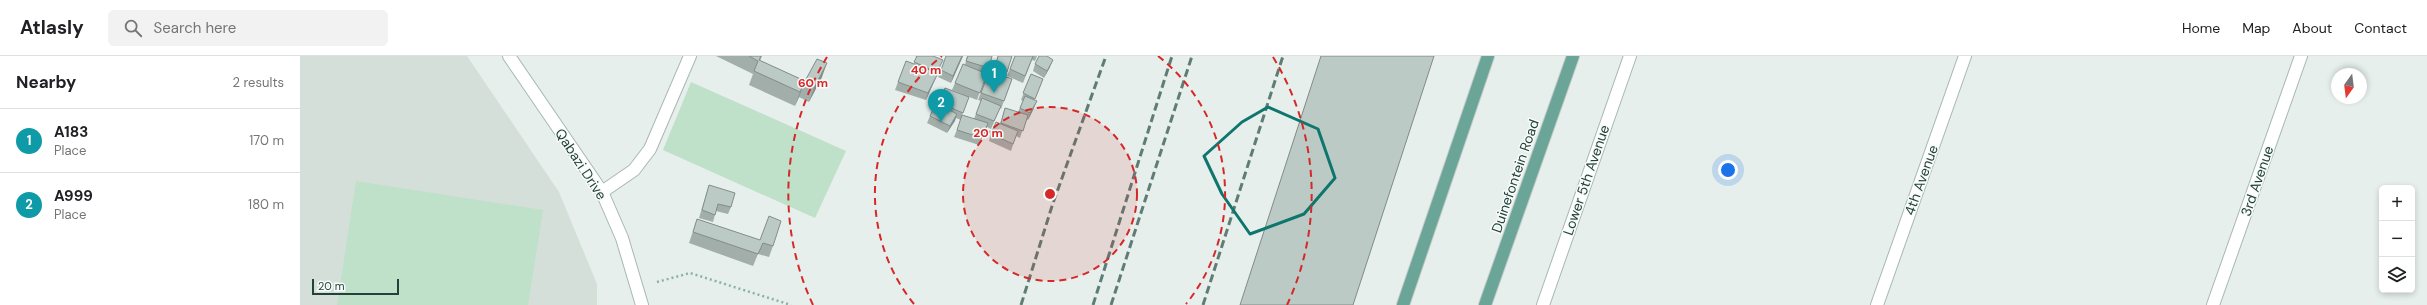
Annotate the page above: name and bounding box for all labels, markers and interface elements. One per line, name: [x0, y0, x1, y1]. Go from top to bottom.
search box: [108, 10, 388, 46]
text: Atlasly: [20, 15, 84, 40]
icon: search: [122, 17, 144, 39]
text: Search here: [154, 18, 236, 38]
text: Home: [2182, 19, 2220, 37]
text: Map: [2242, 19, 2270, 37]
text: About: [2292, 19, 2332, 37]
text: Contact: [2354, 19, 2407, 37]
pin: 1: [981, 60, 1007, 93]
text: 40 m: [911, 62, 941, 78]
north arrow: [2331, 68, 2367, 104]
text: Nearby: [16, 71, 76, 93]
text: 2 results: [233, 74, 284, 91]
text: 60 m: [798, 75, 828, 91]
pin: 2: [928, 89, 954, 122]
street label: Duinefontein Road: [1487, 117, 1543, 235]
text: A183: [54, 122, 88, 142]
street label: Lower 5th Avenue: [1559, 122, 1613, 238]
street label: Qabazi Drive: [551, 125, 611, 203]
text: 20 m: [973, 125, 1003, 141]
text: 1: [27, 132, 31, 149]
text: 170 m: [249, 132, 284, 149]
text: Place: [54, 142, 86, 159]
street label: 4th Avenue: [1900, 142, 1942, 218]
street label: 3rd Avenue: [2237, 143, 2277, 219]
your location: [1718, 160, 1738, 180]
map controls: [2379, 185, 2415, 293]
button: +: [2379, 185, 2415, 221]
text: A999: [54, 186, 93, 206]
centre of rings: [1043, 187, 1057, 201]
text: 2: [25, 196, 33, 213]
text: 180 m: [248, 196, 284, 213]
text: Place: [54, 206, 86, 223]
button: −: [2379, 221, 2415, 257]
button: layers: [2379, 257, 2415, 293]
scale bar: [312, 277, 399, 296]
text: 20 m: [318, 279, 344, 293]

